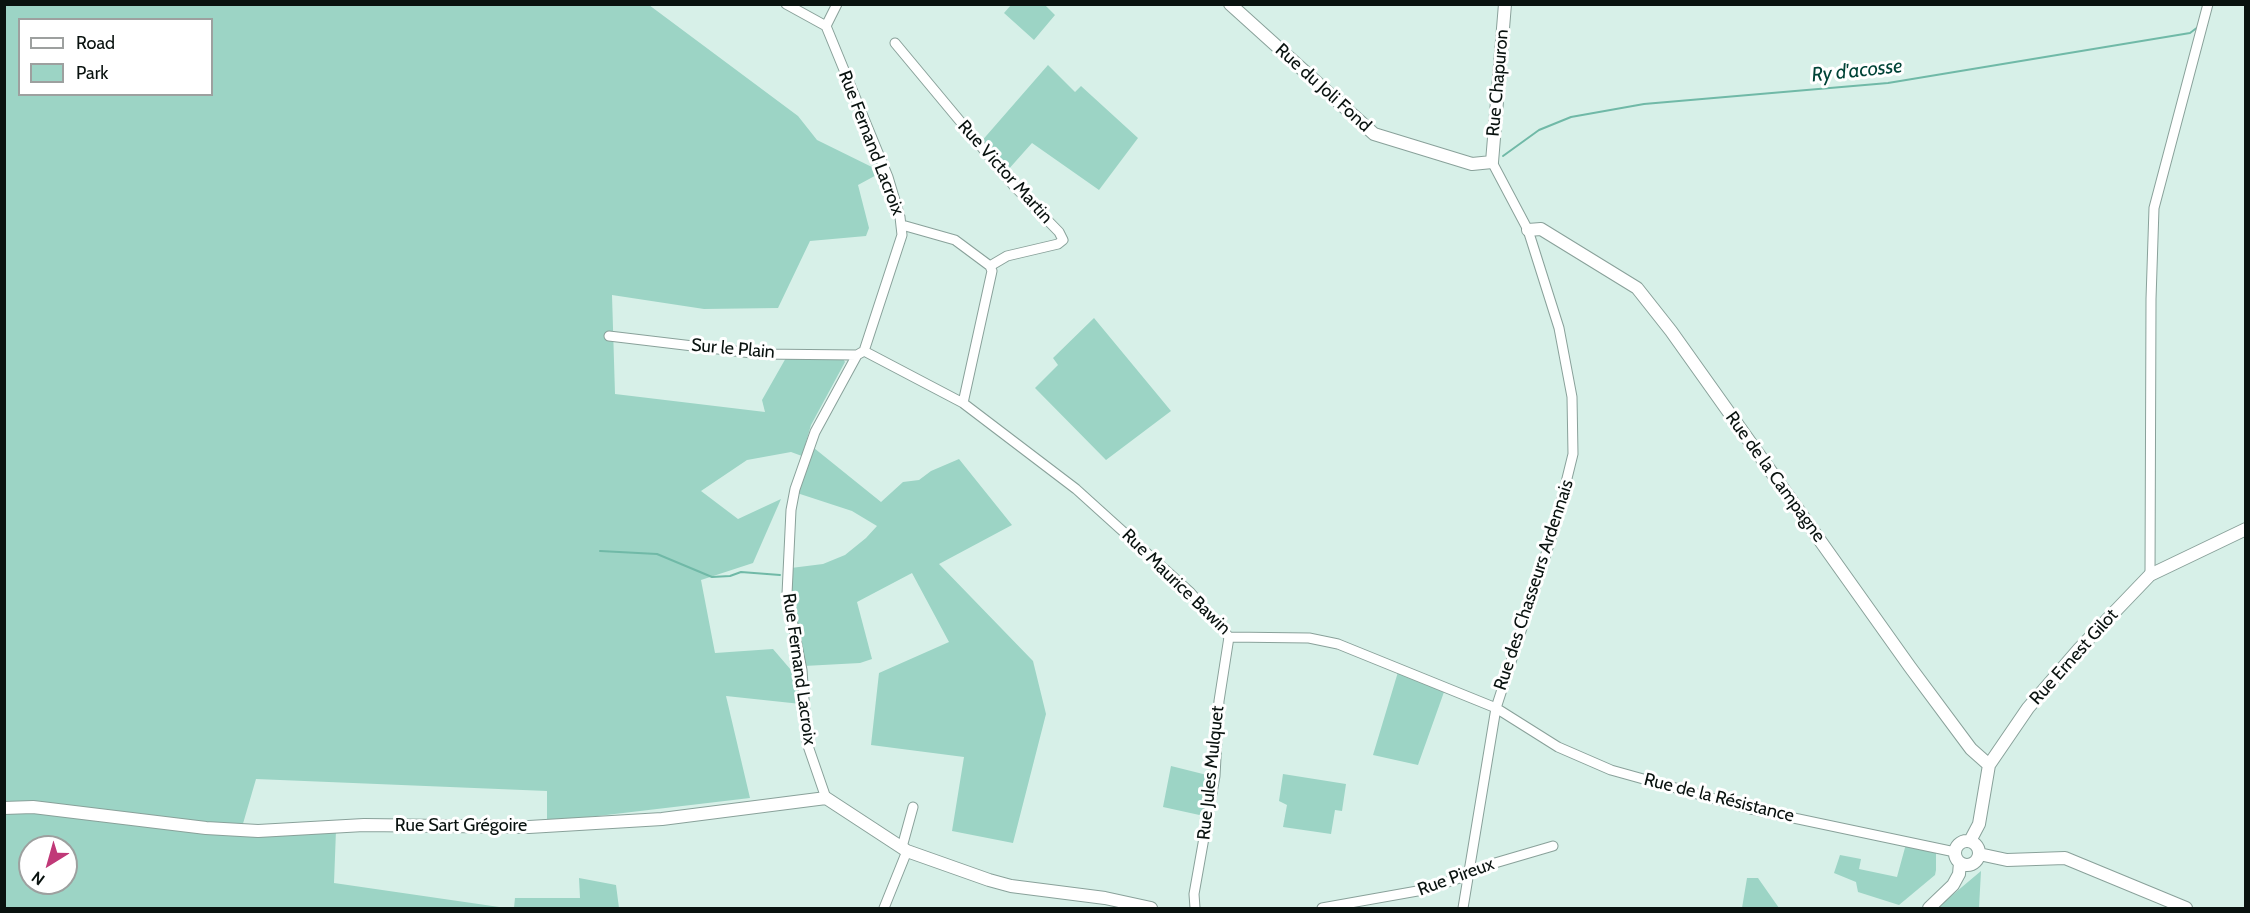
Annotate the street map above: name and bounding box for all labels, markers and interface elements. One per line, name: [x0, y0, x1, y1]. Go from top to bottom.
legend: [18, 18, 213, 96]
street label: Rue Chapuron: [1483, 28, 1513, 138]
text: Road: [76, 32, 115, 54]
street label: Rue du Joli Fond: [1271, 39, 1375, 137]
water label: Ry d'acosse: [1810, 54, 1904, 88]
text: Park: [76, 62, 108, 84]
street label: Rue Fernand Lacroix: [833, 68, 909, 218]
street label: Rue Victor Martin: [953, 116, 1057, 228]
street label: Sur le Plain: [690, 335, 776, 363]
street label: Rue de la Campagne: [1720, 408, 1830, 546]
street label: Rue des Chasseurs Ardennais: [1490, 477, 1578, 693]
street label: Rue Maurice Bawin: [1117, 525, 1235, 639]
street label: Rue Fernand Lacroix: [778, 592, 820, 746]
street label: Rue Ernest Gilot: [2025, 605, 2123, 709]
street label: Rue Jules Mulquet: [1193, 705, 1229, 841]
street label: Rue de la Résistance: [1642, 769, 1796, 827]
street label: Rue Sart Grégoire: [395, 815, 527, 837]
north arrow: [18, 835, 78, 895]
street label: Rue Pireux: [1415, 853, 1497, 901]
text: N: [28, 867, 48, 889]

